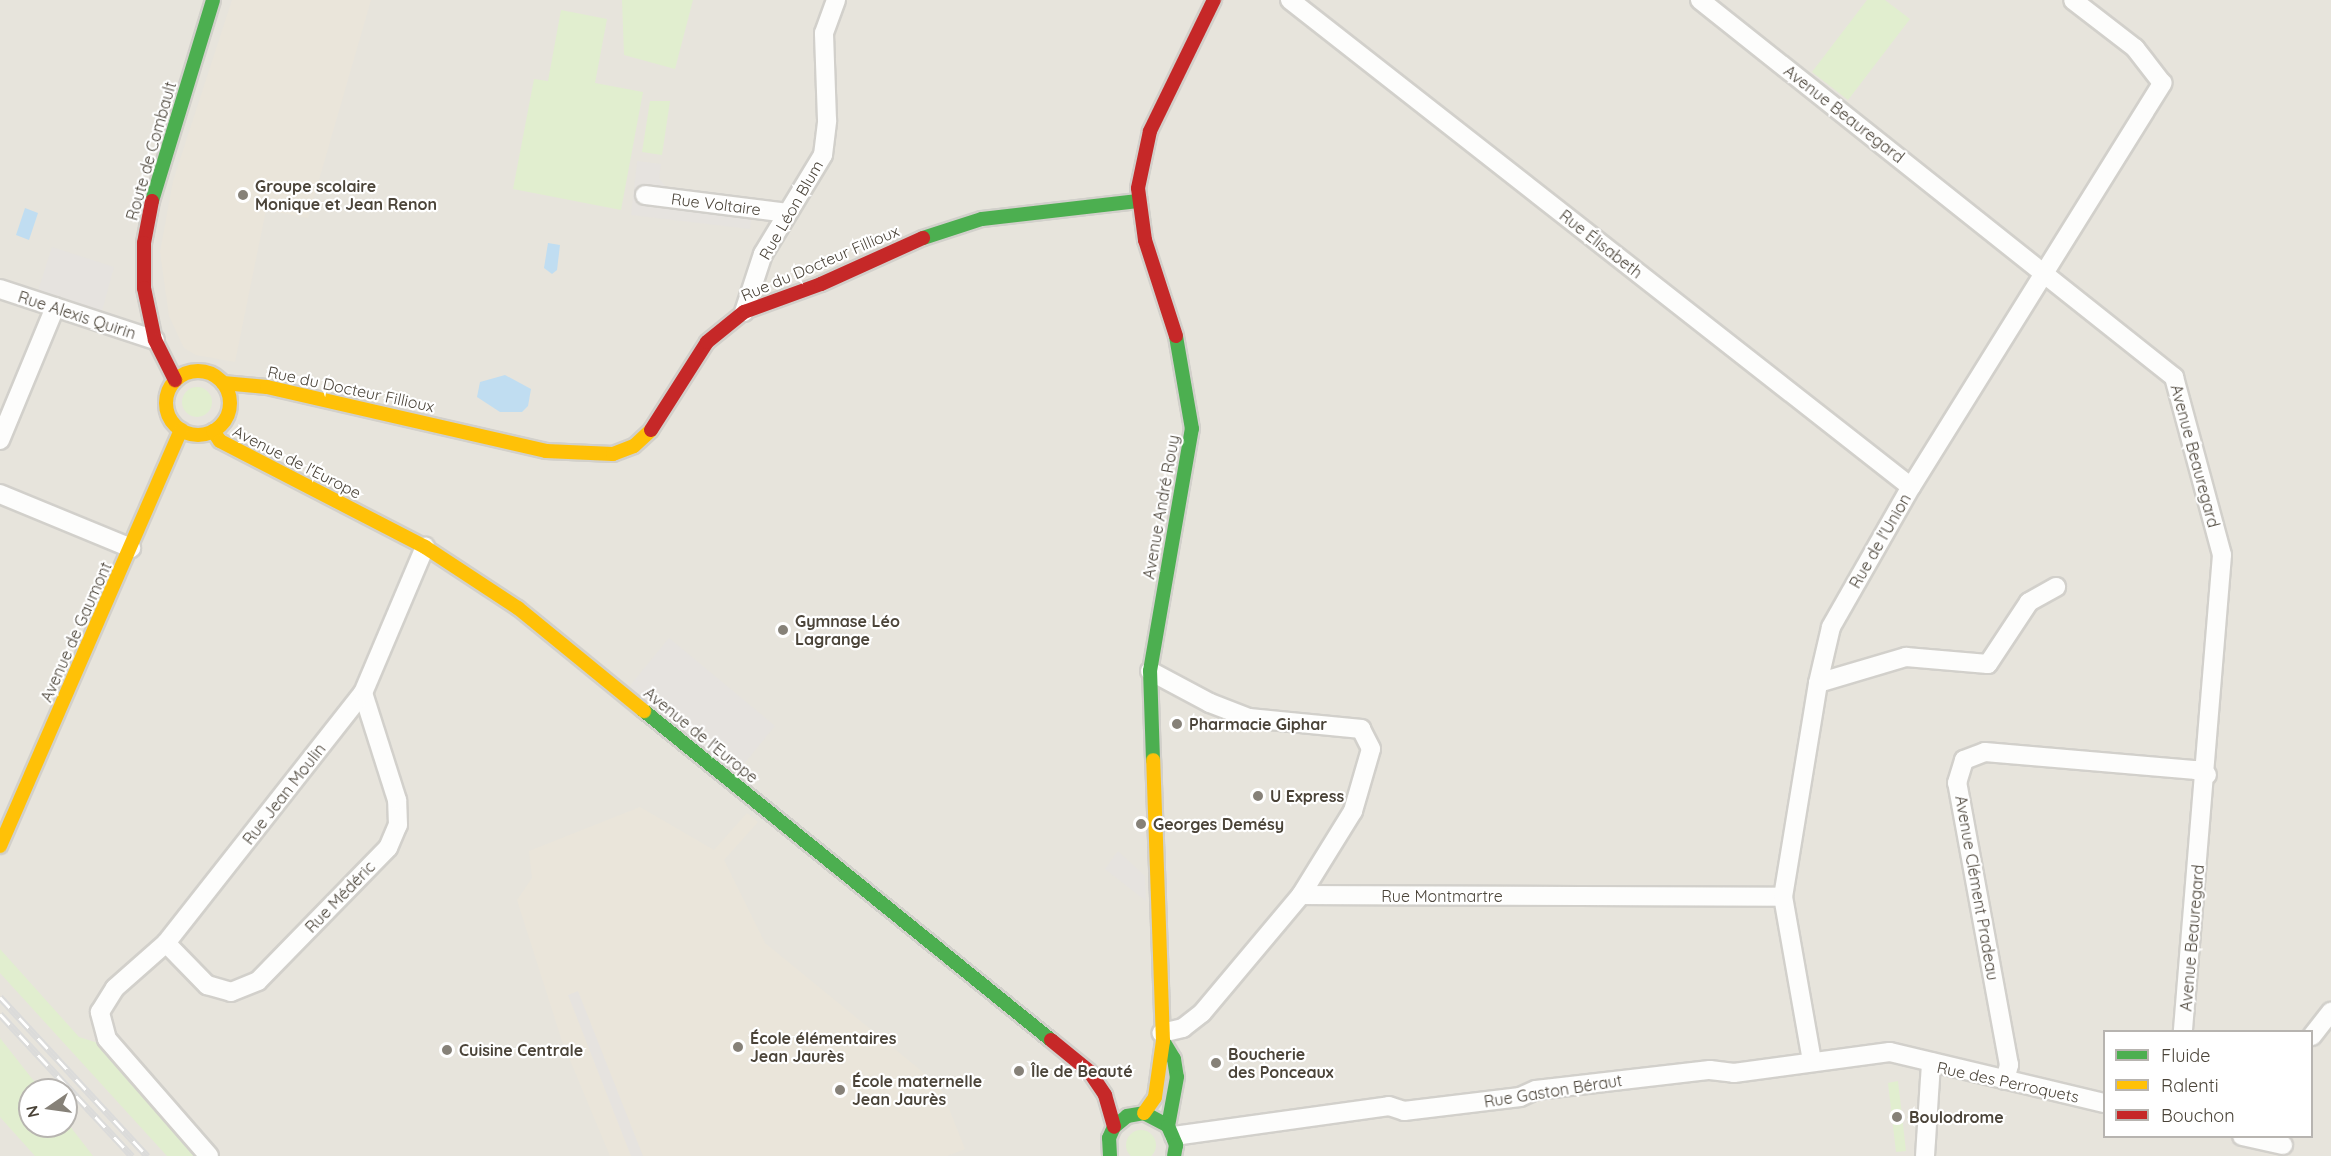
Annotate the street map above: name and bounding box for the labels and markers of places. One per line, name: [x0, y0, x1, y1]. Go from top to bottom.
place label: Groupe scolaire Monique et Jean Renon: [255, 176, 437, 214]
marker: Groupe scolaire Monique et Jean Renon: [236, 188, 250, 202]
place label: Gymnase Léo Lagrange: [795, 611, 900, 649]
marker: Gymnase Léo Lagrange: [776, 623, 790, 637]
place label: Pharmacie Giphar: [1189, 714, 1327, 734]
marker: Pharmacie Giphar: [1170, 717, 1184, 731]
place label: U Express: [1270, 786, 1344, 806]
marker: U Express: [1251, 789, 1265, 803]
place label: Georges Demésy: [1153, 814, 1284, 834]
marker: Georges Demésy: [1134, 817, 1148, 831]
place label: École élémentaires Jean Jaurès: [750, 1028, 896, 1066]
place label: Cuisine Centrale: [459, 1040, 583, 1060]
marker: École élémentaires Jean Jaurès: [731, 1040, 745, 1054]
marker: Cuisine Centrale: [440, 1043, 454, 1057]
place label: Boucherie des Ponceaux: [1228, 1044, 1334, 1082]
marker: Boucherie des Ponceaux: [1209, 1056, 1223, 1070]
place label: Île de Beauté: [1031, 1061, 1133, 1081]
marker: Île de Beauté: [1012, 1064, 1026, 1078]
place label: École maternelle Jean Jaurès: [852, 1071, 982, 1109]
marker: École maternelle Jean Jaurès: [833, 1083, 847, 1097]
place label: Boulodrome: [1909, 1107, 2004, 1127]
marker: Boulodrome: [1890, 1110, 1904, 1124]

